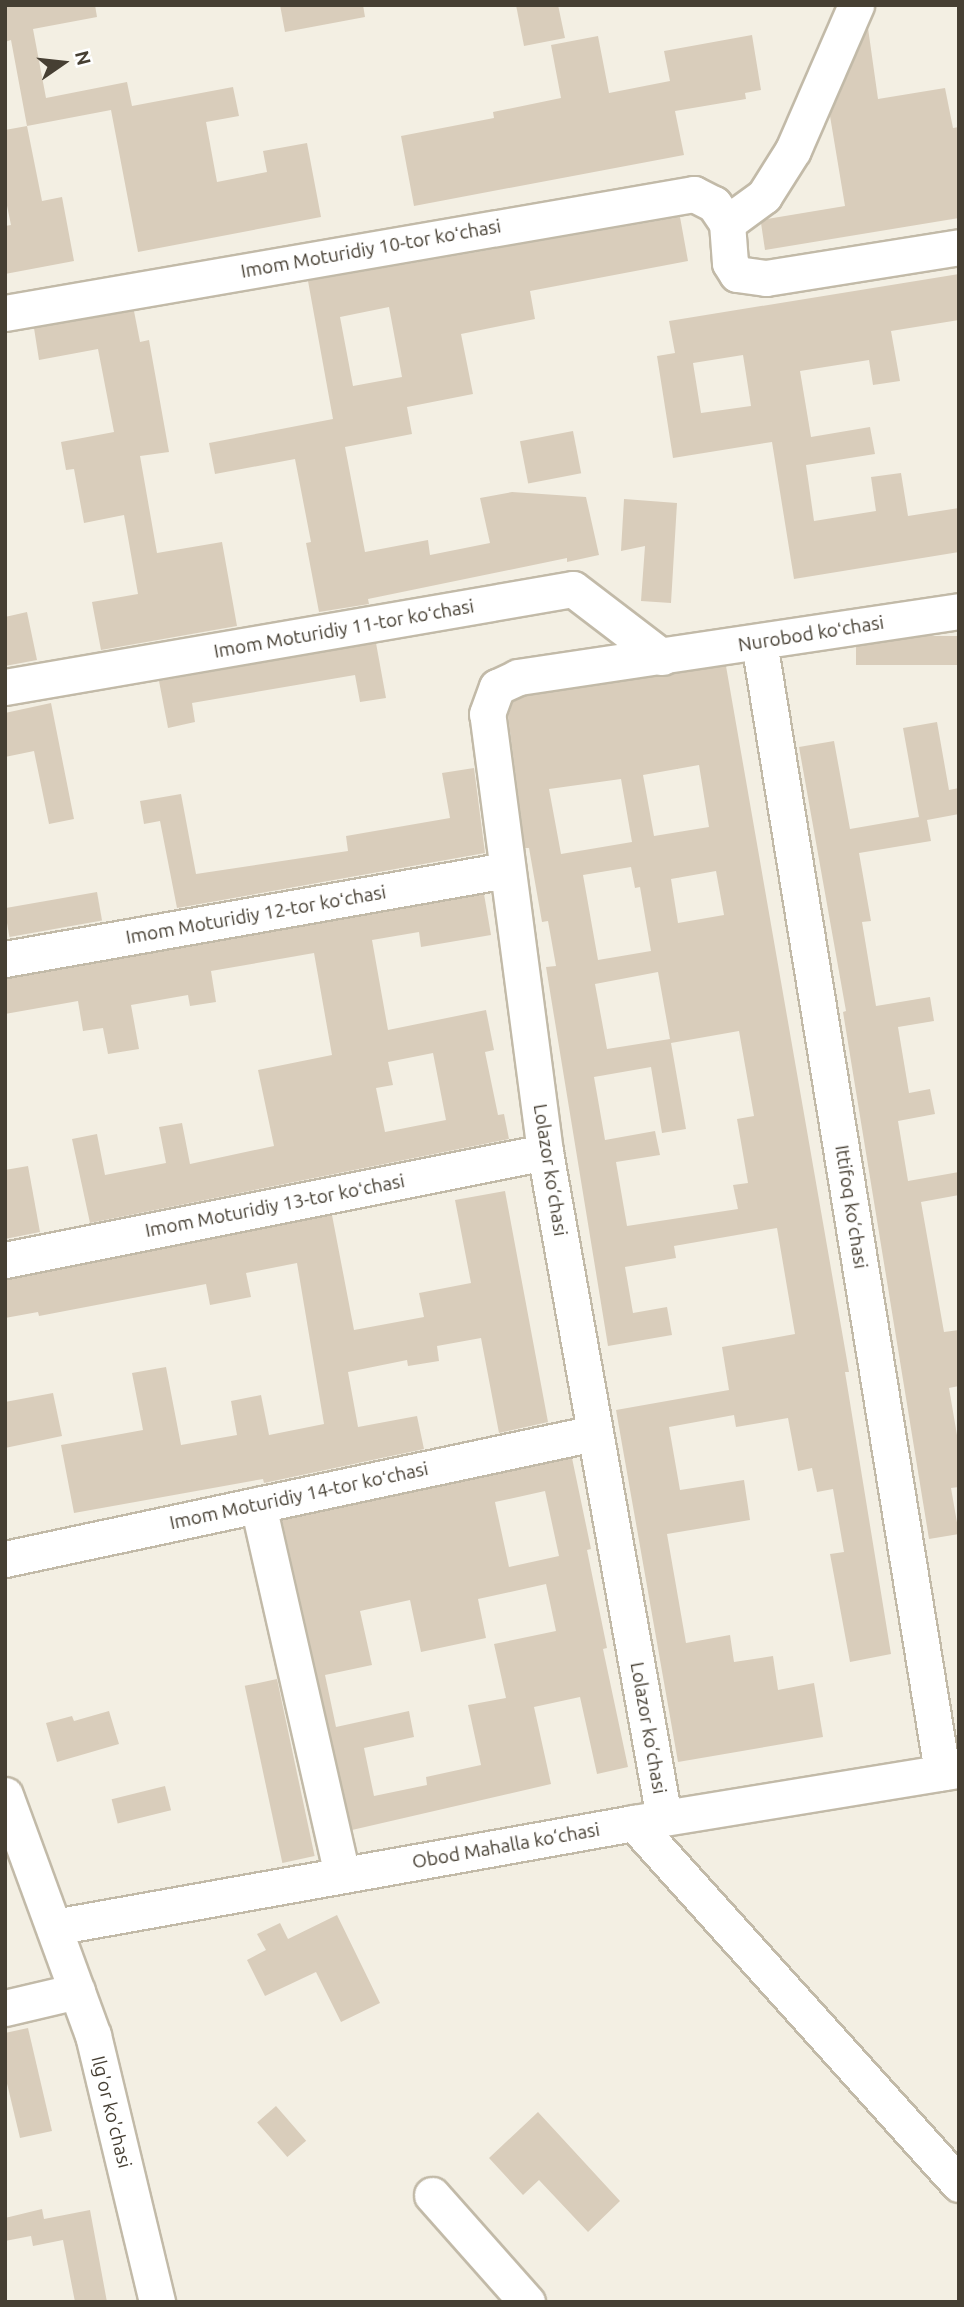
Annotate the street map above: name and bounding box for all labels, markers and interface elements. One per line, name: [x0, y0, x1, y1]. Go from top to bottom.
north arrow: [28, 28, 98, 98]
text: N: [71, 48, 96, 67]
street label: Imom Moturidiy 10-tor koʻchasi: [239, 215, 503, 283]
street label: Imom Moturidiy 11-tor koʻchasi: [212, 595, 476, 663]
street label: Nurobod koʻchasi: [736, 611, 886, 657]
street label: Imom Moturidiy 12-tor koʻchasi: [124, 881, 388, 949]
street label: Lolazor ko‘chasi: [528, 1102, 572, 1238]
street label: Ittifoq ko‘chasi: [830, 1144, 872, 1270]
street label: Imom Moturidiy 13-tor koʻchasi: [143, 1170, 407, 1242]
street label: Imom Moturidiy 14-tor koʻchasi: [168, 1457, 430, 1535]
street label: Lolazor ko‘chasi: [625, 1660, 671, 1796]
street label: Obod Mahalla ko‘chasi: [410, 1818, 602, 1874]
street label: Ilg'or ko'chasi: [86, 2054, 136, 2170]

